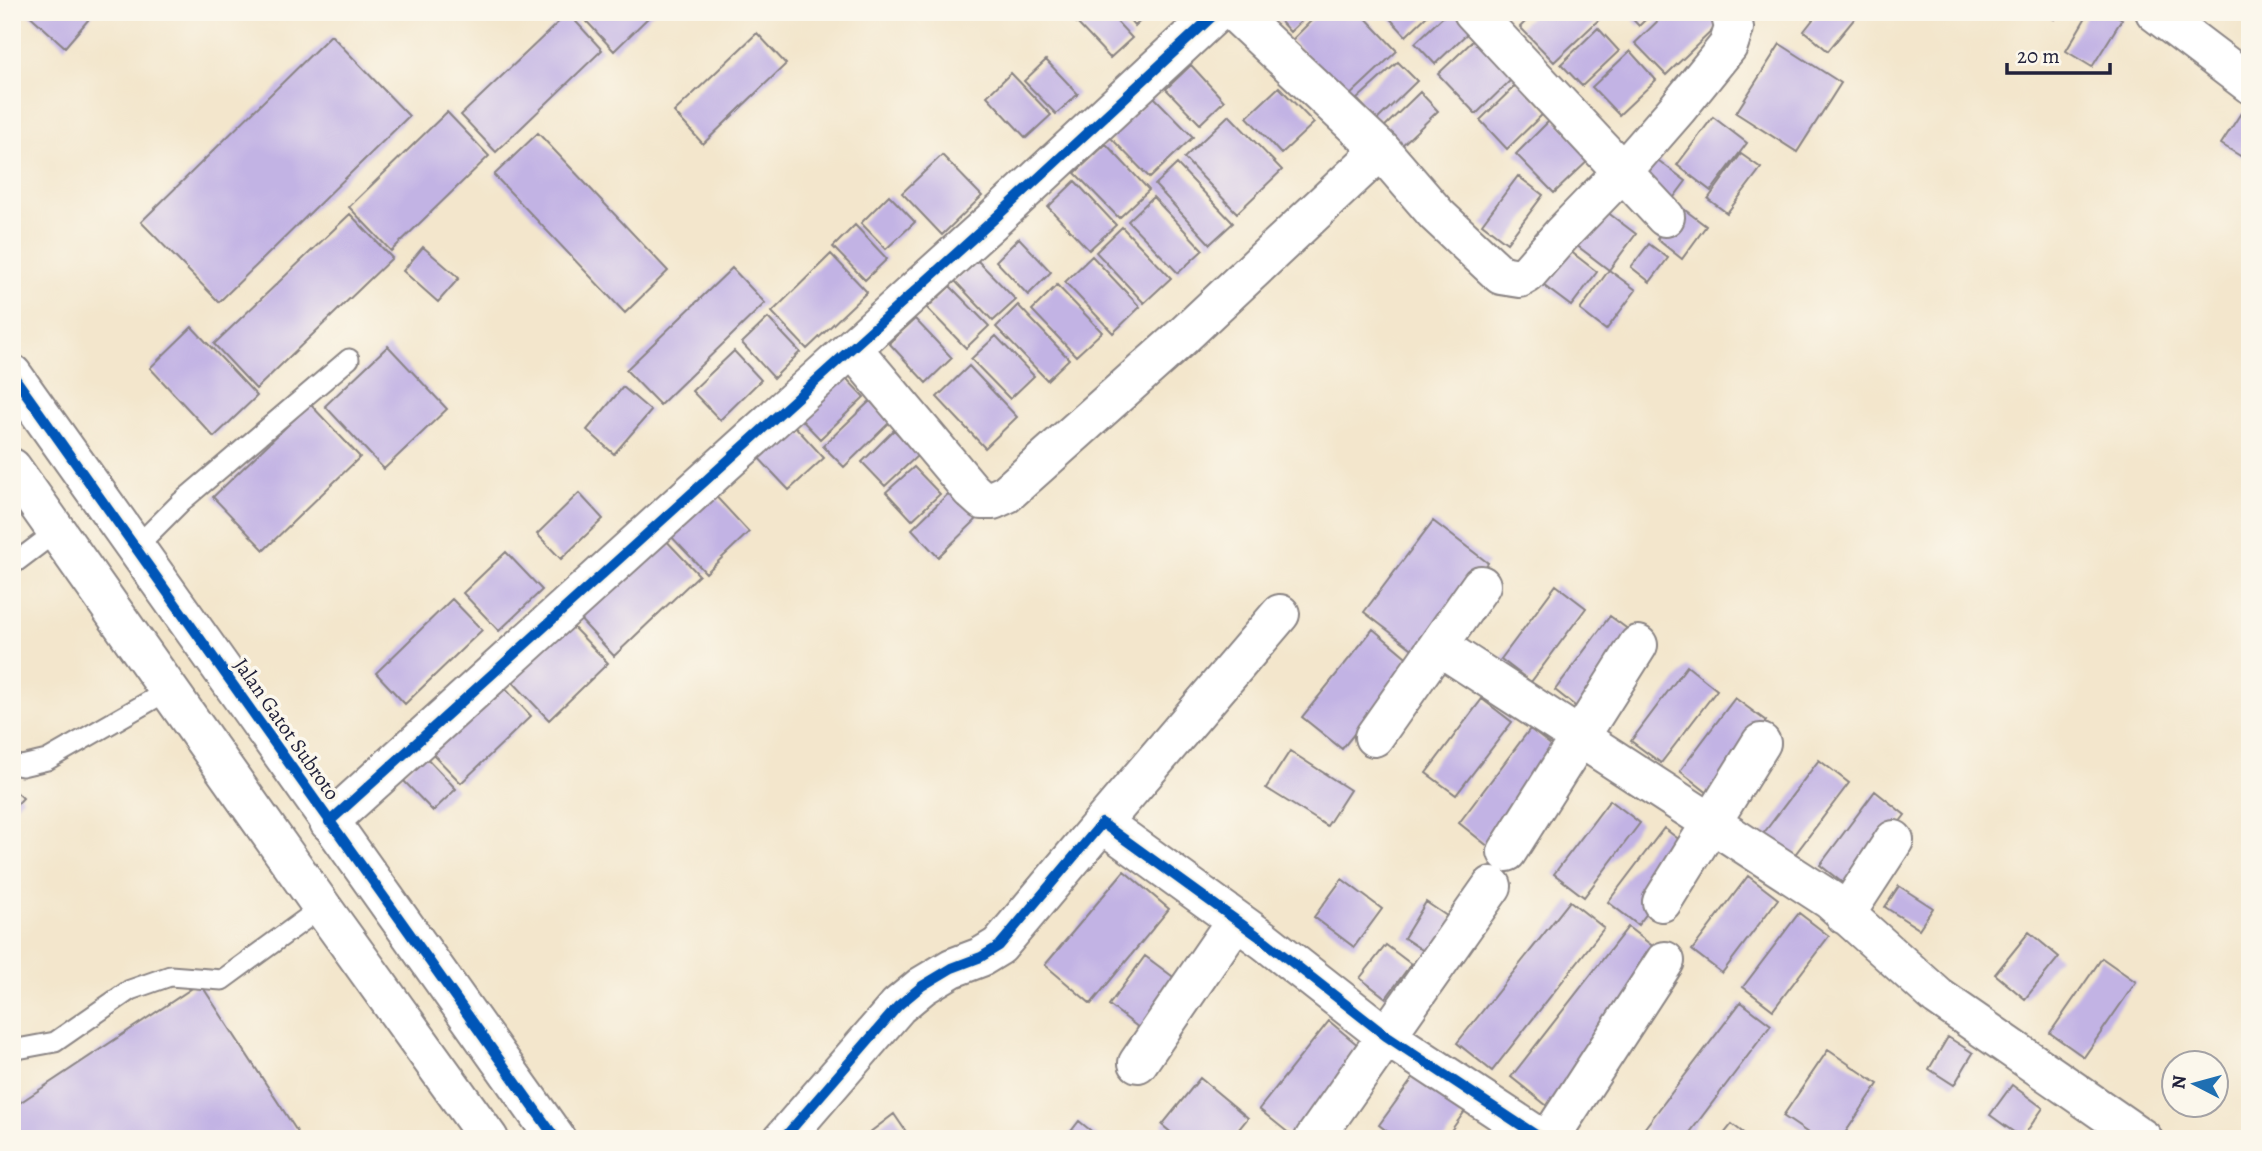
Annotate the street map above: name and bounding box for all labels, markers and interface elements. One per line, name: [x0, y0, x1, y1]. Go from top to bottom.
scale bar: [2007, 32, 2110, 76]
text: 20 m: [2017, 42, 2060, 70]
street label: Jalan Gatot Subroto: [227, 652, 347, 806]
north arrow: [2160, 1050, 2230, 1120]
text: N: [2165, 1074, 2193, 1091]

